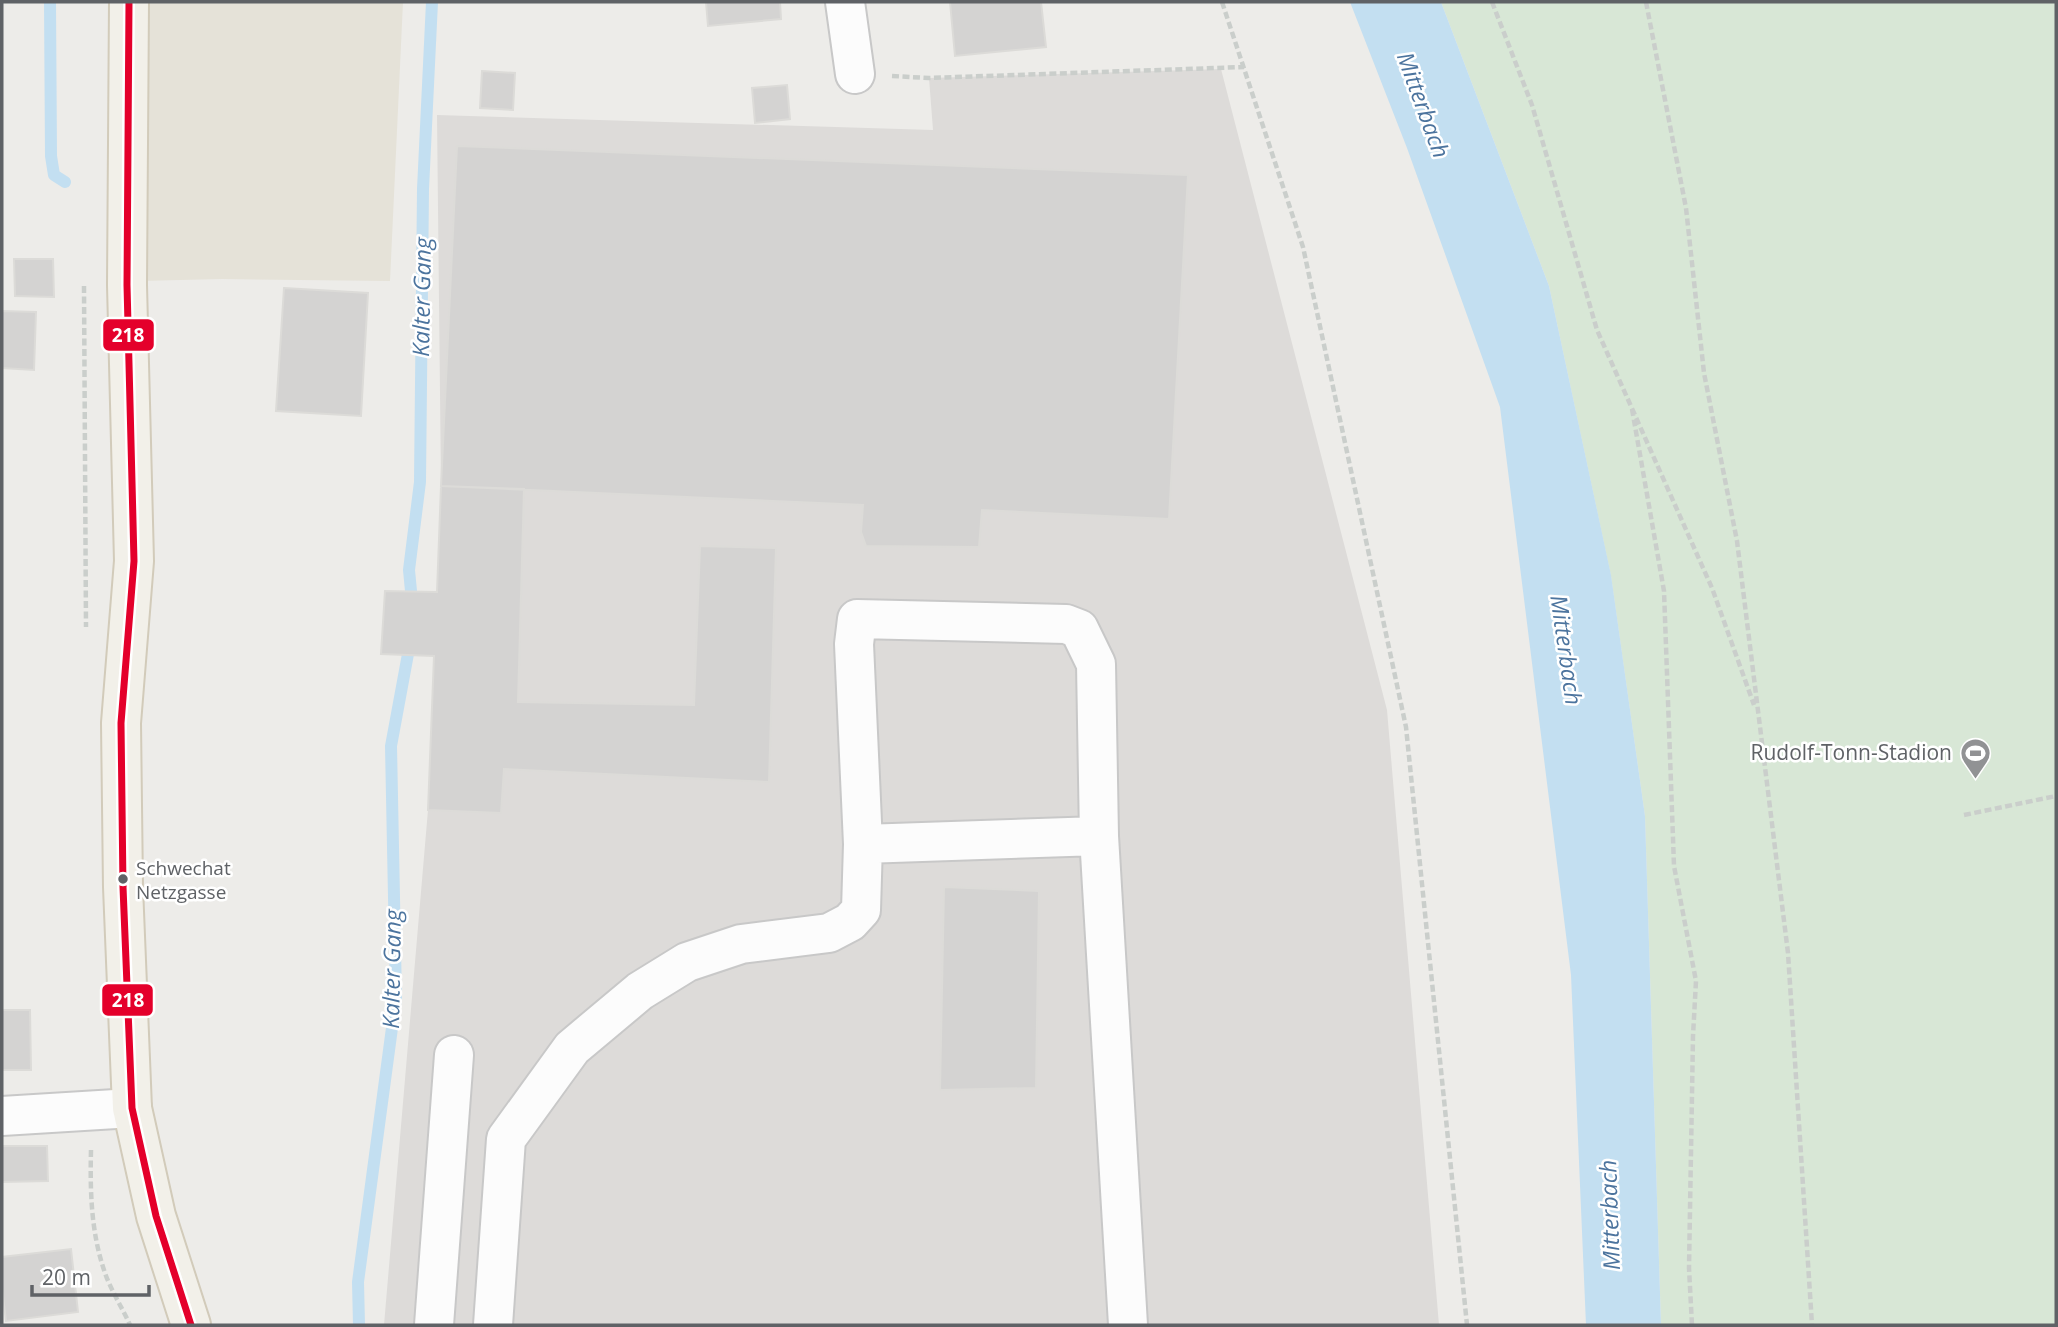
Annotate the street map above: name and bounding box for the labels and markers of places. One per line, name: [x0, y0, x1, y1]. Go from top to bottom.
sports icon: Rudolf-Tonn-Stadion: [1958, 736, 1992, 780]
place label: Rudolf-Tonn-Stadion: [1751, 738, 1952, 766]
place label: Schwechat Netzgasse: [136, 855, 231, 905]
marker: Schwechat Netzgasse: [116, 872, 130, 886]

